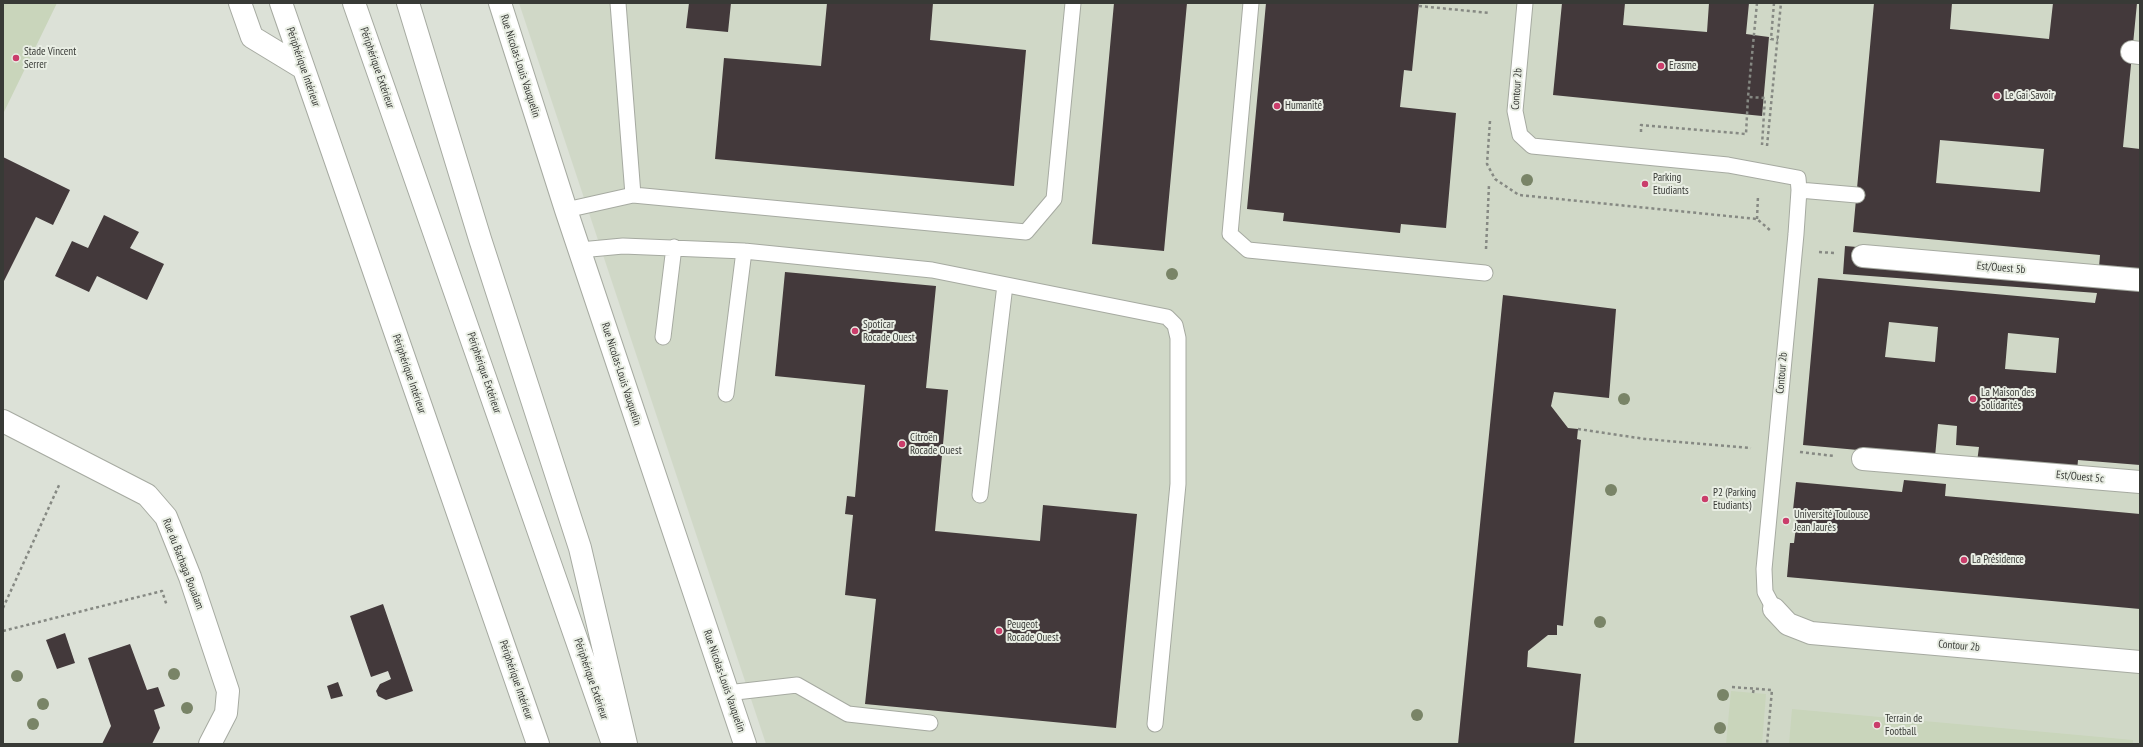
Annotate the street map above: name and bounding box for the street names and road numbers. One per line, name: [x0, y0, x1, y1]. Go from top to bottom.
street label: Rue Nicolas-Louis Vauquelin: [497, 13, 543, 119]
street label: Périphérique Intérieur: [283, 26, 323, 108]
street label: Périphérique Extérieur: [357, 26, 397, 110]
street label: Contour 2b: [1509, 68, 1525, 110]
street label: Est/Ouest 5b: [1976, 259, 2026, 277]
street label: Rue Nicolas-Louis Vauquelin: [598, 321, 644, 427]
street label: Périphérique Extérieur: [464, 331, 504, 415]
street label: Périphérique Intérieur: [389, 333, 429, 415]
street label: Contour 2b: [1774, 352, 1790, 394]
street label: Est/Ouest 5c: [2056, 468, 2104, 486]
street label: Rue du Bachaga Boualam: [160, 517, 206, 611]
street label: Rue Nicolas-Louis Vauquelin: [700, 628, 748, 734]
street label: Périphérique Extérieur: [571, 637, 611, 721]
street label: Contour 2b: [1938, 638, 1980, 654]
street label: Périphérique Intérieur: [496, 639, 536, 721]

